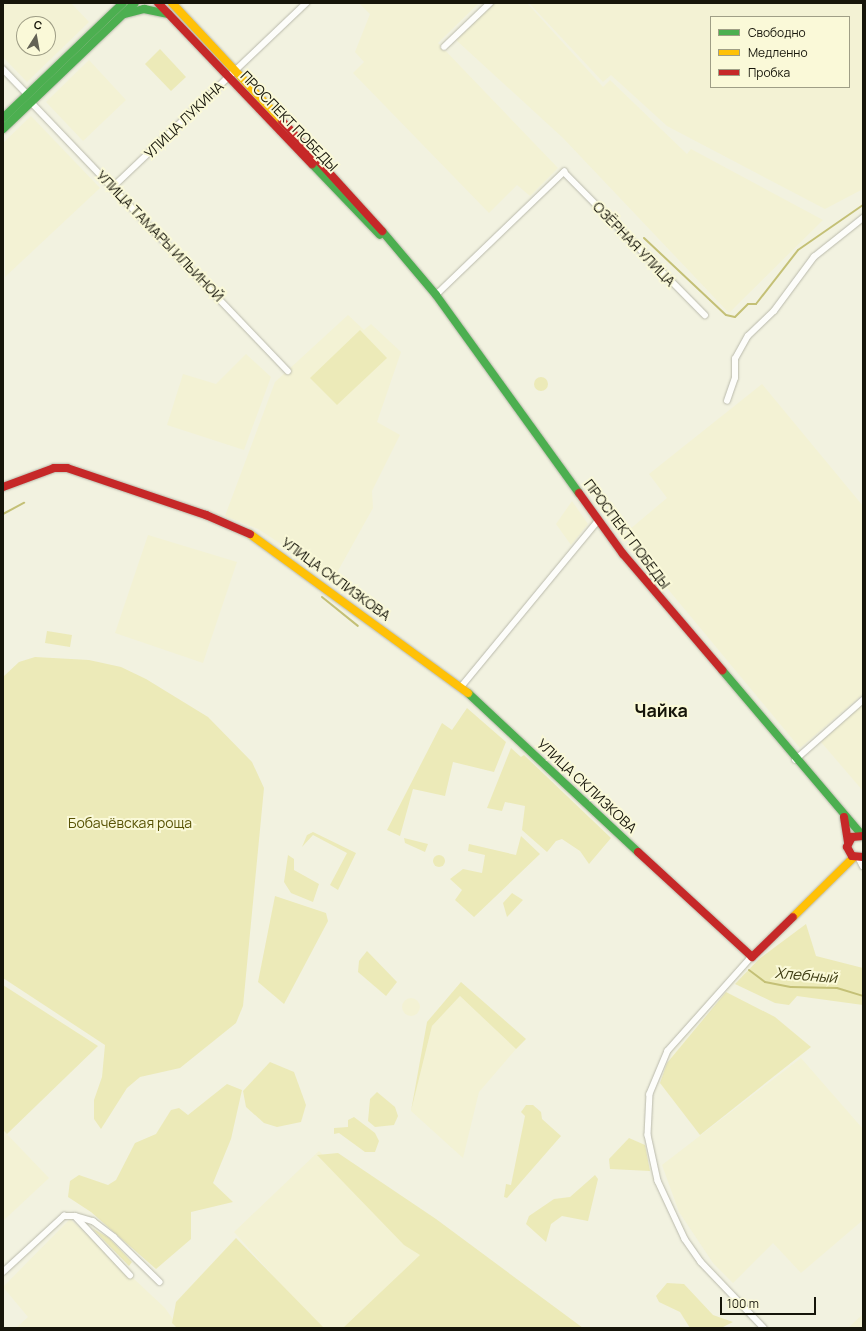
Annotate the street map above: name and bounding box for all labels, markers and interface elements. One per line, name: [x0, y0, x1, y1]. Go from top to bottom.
north arrow: [16, 16, 56, 56]
legend: [710, 16, 850, 88]
text: С: [33, 17, 44, 33]
text: Свободно: [748, 24, 806, 41]
text: Медленно: [748, 44, 808, 61]
text: Пробка: [748, 64, 790, 81]
street label: ПРОСПЕКТ ПОБЕДЫ: [237, 67, 341, 175]
street label: УЛИЦА ЛУКИНА: [141, 78, 227, 162]
street label: УЛИЦА ТАМАРЫ ИЛЬИНОЙ: [93, 167, 227, 305]
street label: ОЗЁРНАЯ УЛИЦА: [589, 198, 679, 290]
street label: ПРОСПЕКТ ПОБЕДЫ: [580, 476, 674, 592]
street label: УЛИЦА СКЛИЗКОВА: [278, 534, 394, 624]
district label: Чайка: [634, 699, 688, 721]
street label: УЛИЦА СКЛИЗКОВА: [534, 735, 640, 837]
park label: Бобачёвская роща: [68, 815, 192, 831]
water label: Хлебный: [774, 963, 838, 987]
scale bar: [722, 1289, 818, 1315]
text: 100 m: [727, 1295, 759, 1312]

